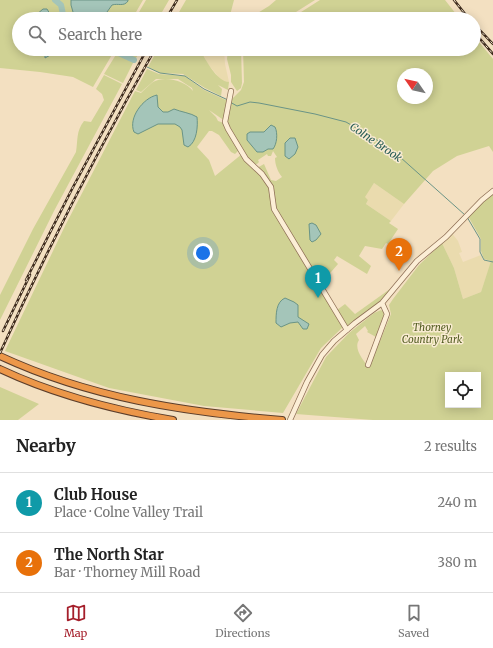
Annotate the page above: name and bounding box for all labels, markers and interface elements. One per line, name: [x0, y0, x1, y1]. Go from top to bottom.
search box: [12, 12, 481, 56]
icon: search: [26, 23, 48, 45]
text: Search here: [58, 25, 142, 44]
north arrow: [397, 68, 433, 104]
water label: Colne Brook: [347, 119, 405, 165]
pin: 2: [386, 238, 412, 271]
your location: [193, 243, 213, 263]
pin: 1: [305, 265, 331, 298]
park label: Thorney Country Park: [402, 321, 463, 346]
map controls: [445, 372, 481, 408]
button: locate: [445, 372, 481, 408]
text: Nearby: [16, 435, 76, 457]
text: 2 results: [424, 438, 477, 455]
text: Club House: [54, 485, 137, 504]
text: 1: [26, 494, 32, 511]
text: 240 m: [437, 494, 477, 511]
text: Place · Colne Valley Trail: [54, 504, 203, 521]
text: The North Star: [54, 545, 164, 564]
text: 2: [25, 554, 33, 571]
text: 380 m: [438, 554, 477, 571]
text: Bar · Thorney Mill Road: [54, 564, 200, 581]
tab: Map: [64, 602, 87, 640]
tab: Directions: [215, 602, 270, 640]
tab: Saved: [398, 602, 429, 640]

